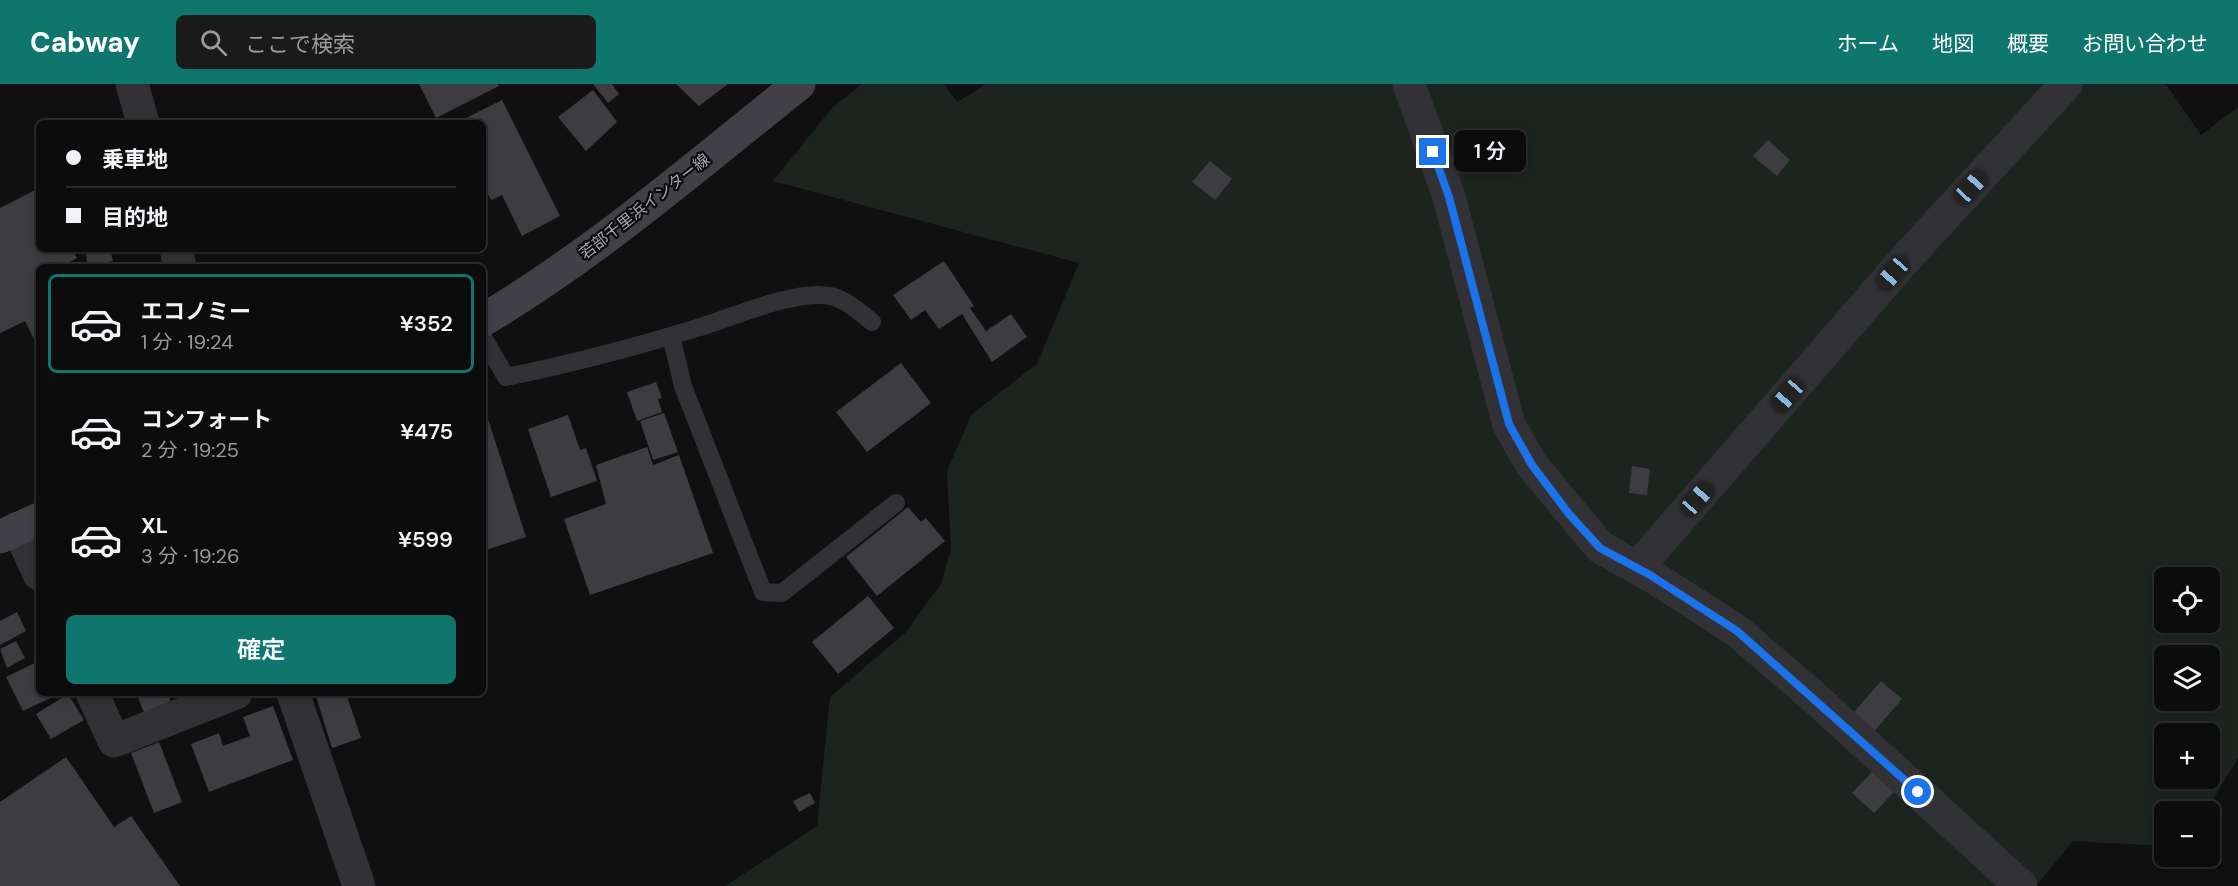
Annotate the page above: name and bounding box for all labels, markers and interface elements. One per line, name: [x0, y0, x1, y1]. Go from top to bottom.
search box: [176, 15, 596, 69]
text: Cabway: [30, 24, 140, 61]
icon: search: [197, 26, 230, 59]
text: ここで検索: [245, 30, 355, 59]
text: ホーム: [1837, 30, 1899, 58]
text: 地図: [1932, 30, 1974, 58]
text: 概要: [2007, 30, 2049, 58]
text: お問い合わせ: [2082, 30, 2208, 58]
callout: 1 分: [1454, 131, 1526, 173]
route end: [1419, 138, 1446, 165]
text: 1 分: [1474, 138, 1506, 164]
text: 乗車地: [102, 145, 168, 174]
street label: 若部千里浜インター線: [575, 149, 714, 264]
car: [1952, 168, 1990, 206]
text: 目的地: [102, 203, 168, 232]
car: [1874, 254, 1912, 292]
icon: car: [69, 297, 123, 351]
text: エコノミー: [141, 297, 251, 326]
text: ¥352: [400, 309, 453, 338]
text: 1 分 · 19:24: [141, 329, 233, 355]
car: [1769, 376, 1807, 414]
icon: car: [69, 405, 123, 459]
text: コンフォート: [141, 405, 272, 434]
text: ¥475: [400, 417, 453, 446]
text: 2 分 · 19:25: [141, 437, 239, 463]
car: [1678, 480, 1716, 518]
text: XL: [141, 511, 168, 540]
icon: car: [69, 513, 123, 567]
text: ¥599: [398, 525, 453, 554]
text: 3 分 · 19:26: [141, 543, 240, 569]
map controls: [2154, 567, 2220, 867]
button: locate: [2154, 567, 2220, 633]
button: 確定: [66, 615, 456, 684]
button: layers: [2154, 645, 2220, 711]
button: +: [2154, 723, 2220, 789]
route start: [1904, 778, 1931, 805]
button: −: [2154, 801, 2220, 867]

